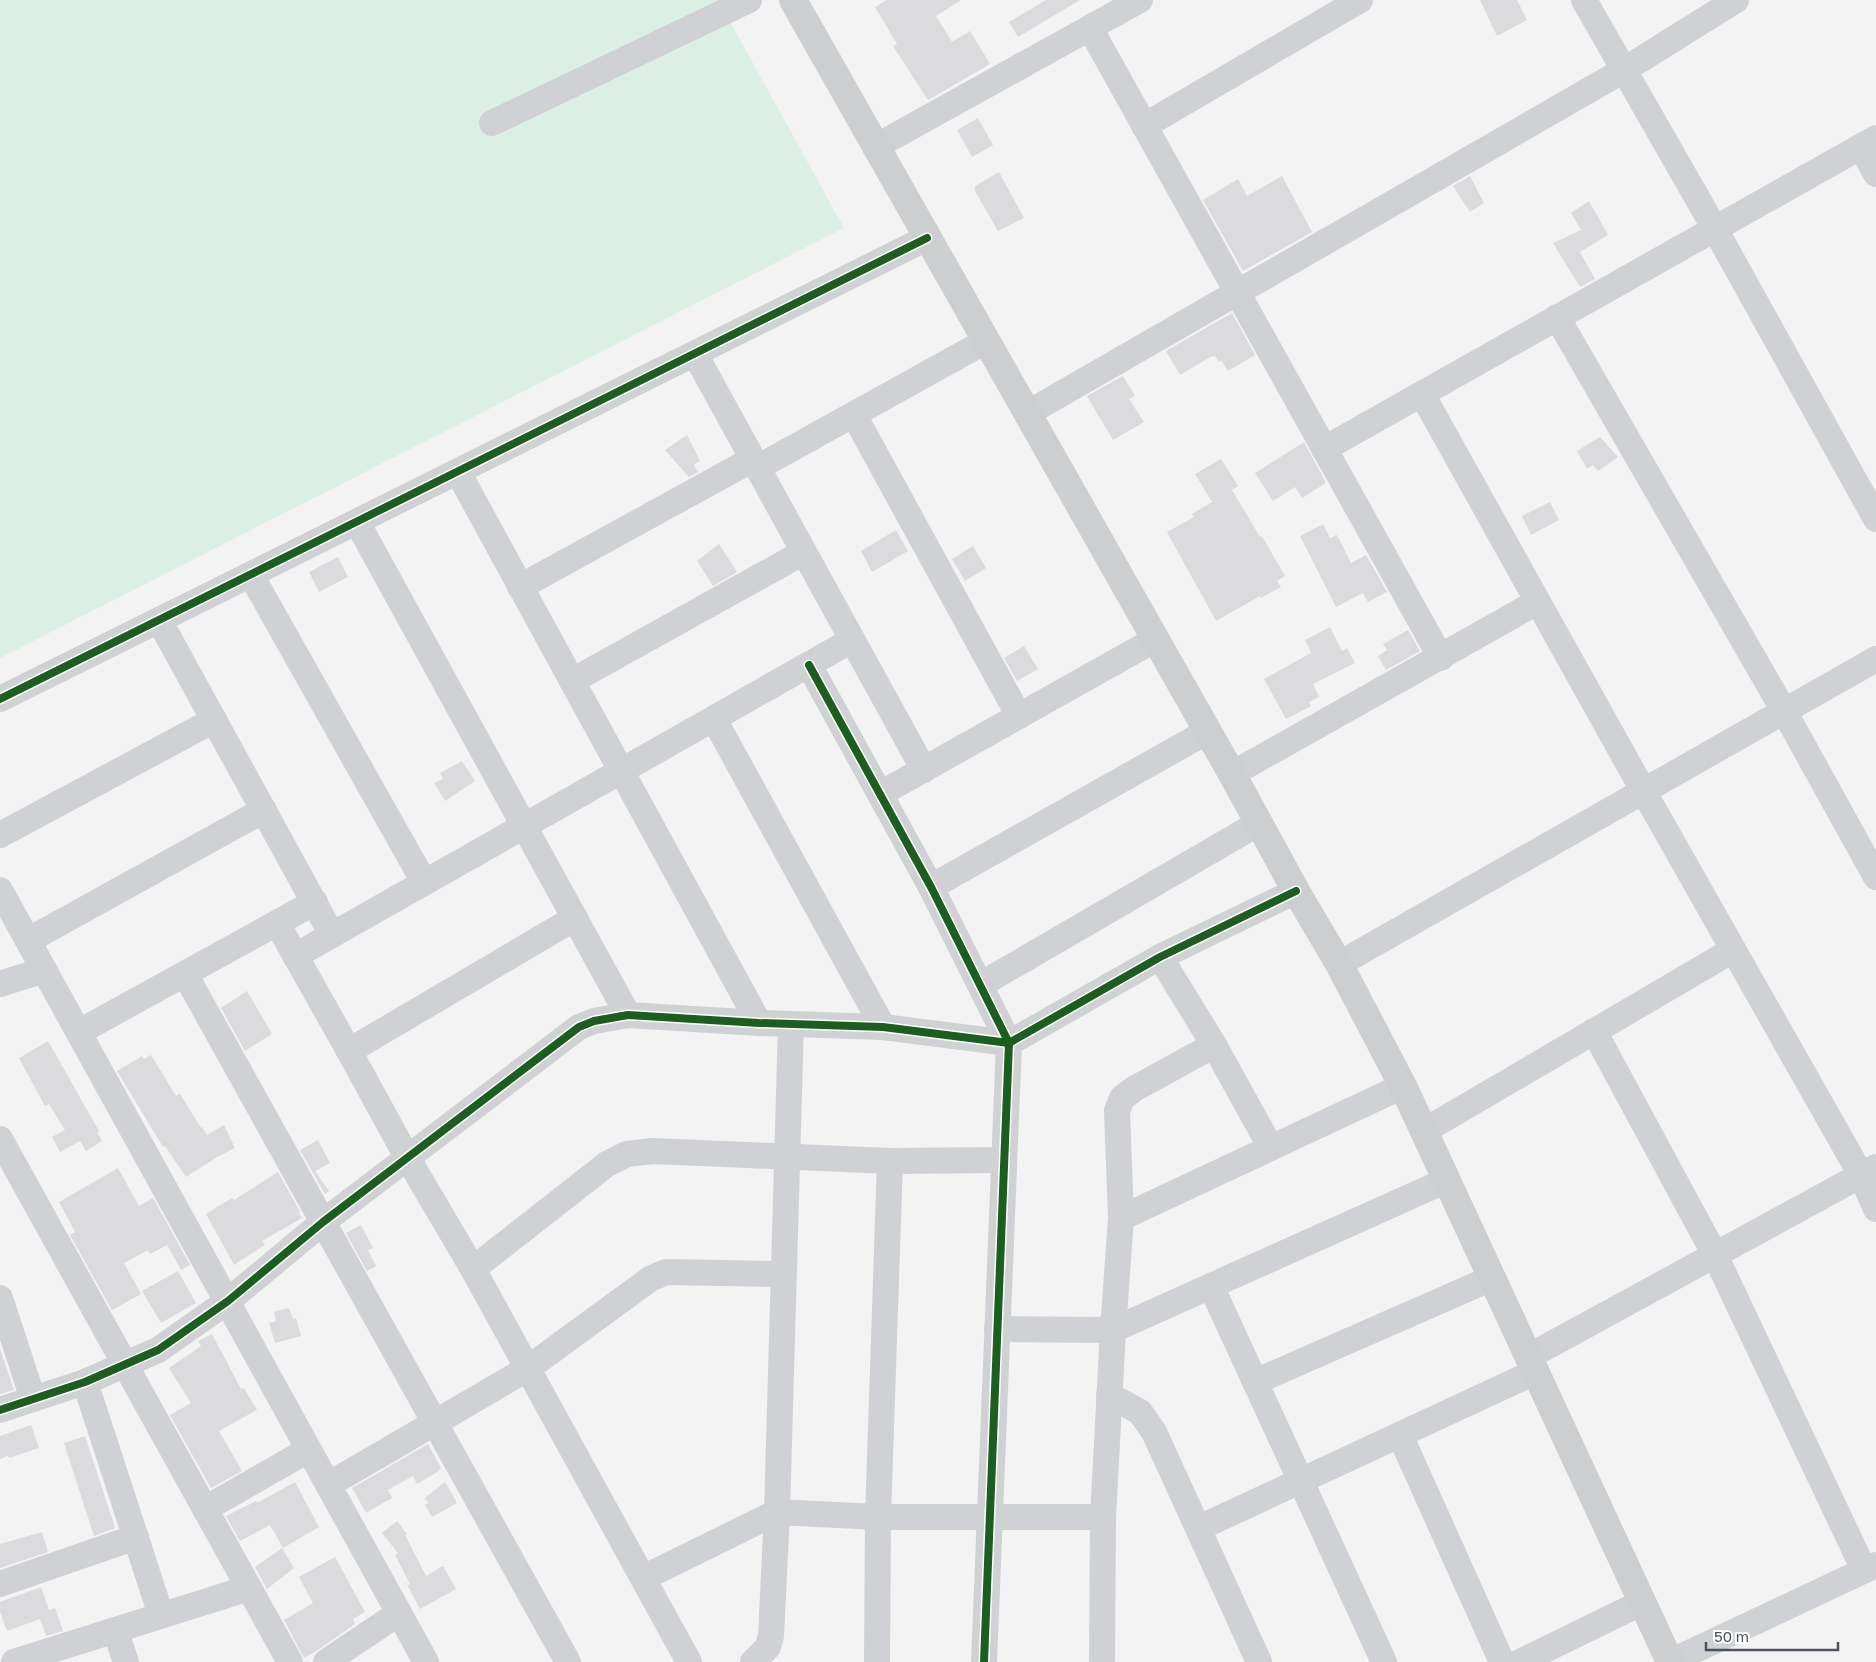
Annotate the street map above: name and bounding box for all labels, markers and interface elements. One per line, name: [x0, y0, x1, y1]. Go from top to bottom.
scale bar: [1706, 1620, 1838, 1652]
text: 50 m: [1714, 1627, 1749, 1645]

